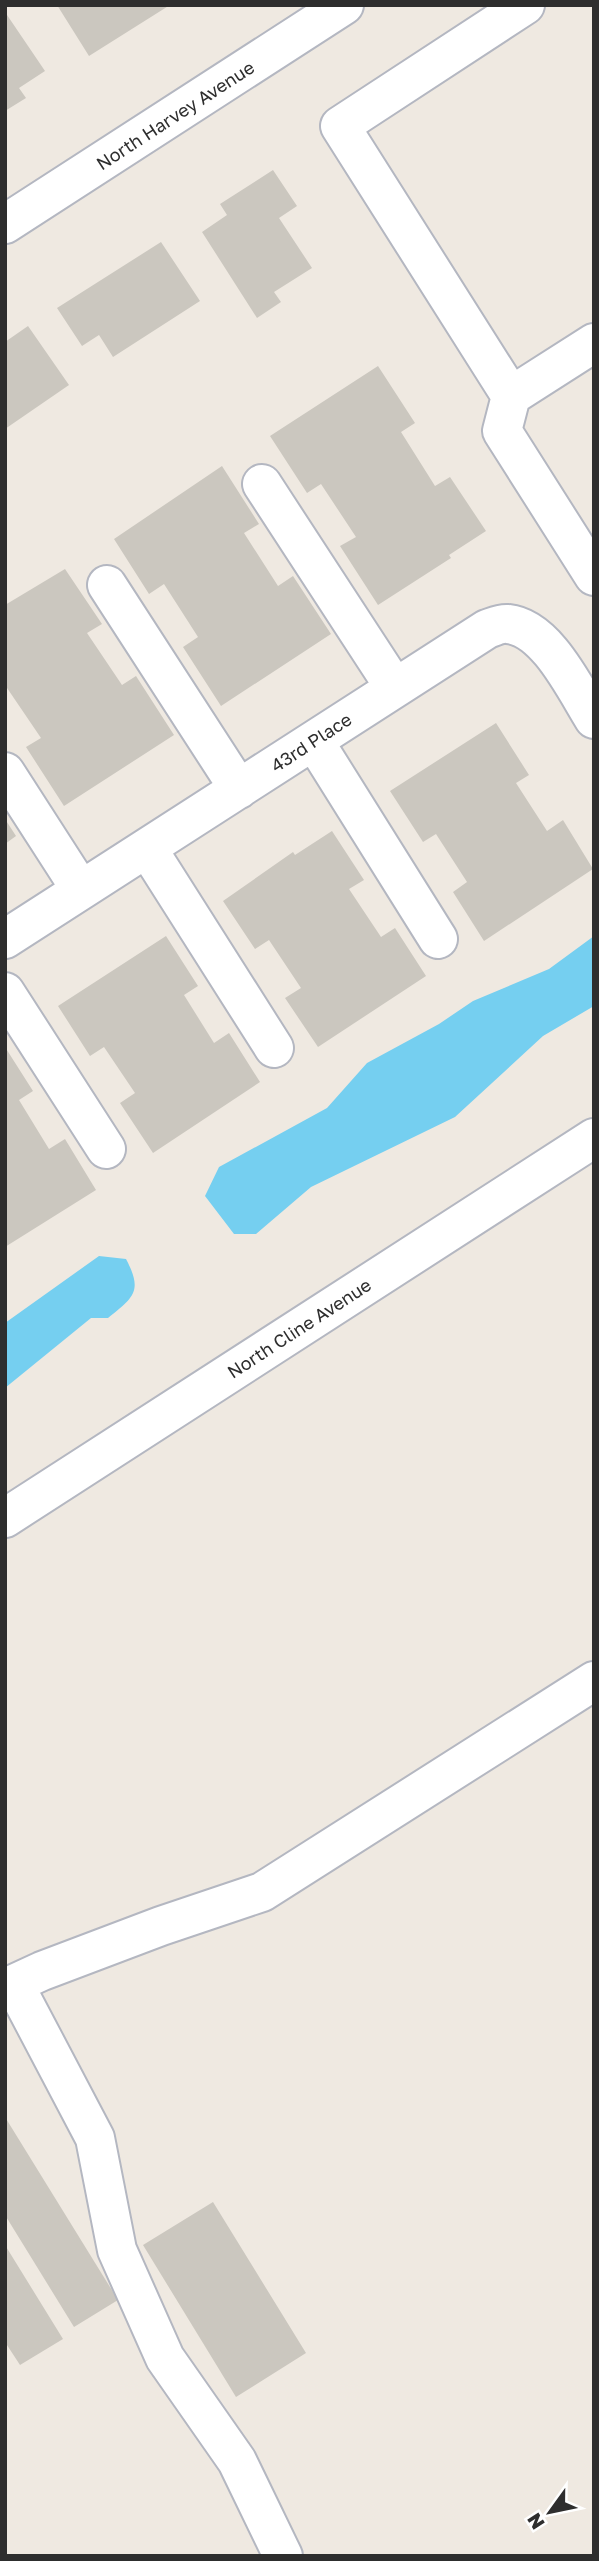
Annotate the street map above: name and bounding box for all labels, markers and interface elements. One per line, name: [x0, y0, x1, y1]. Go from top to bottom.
street label: North Harvey Avenue: [92, 56, 258, 174]
street label: 43rd Place: [266, 708, 356, 776]
street label: North Cline Avenue: [223, 1273, 375, 1383]
north arrow: [515, 2477, 585, 2547]
text: N: [522, 2509, 549, 2534]

